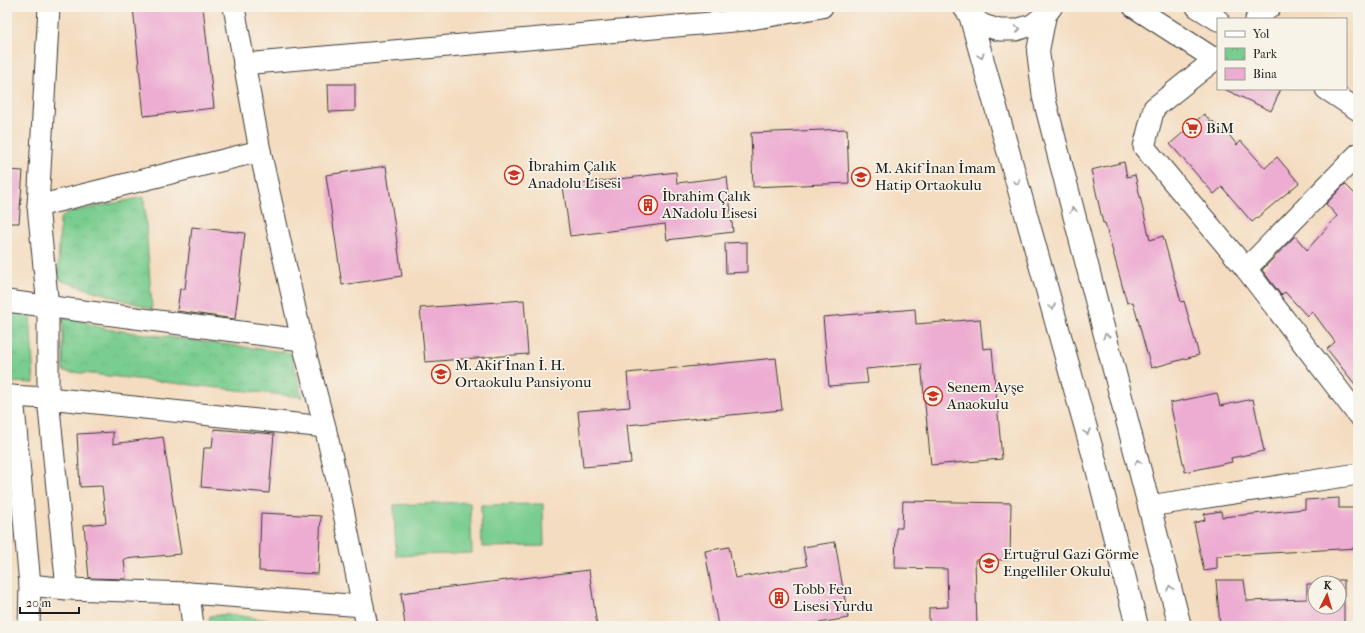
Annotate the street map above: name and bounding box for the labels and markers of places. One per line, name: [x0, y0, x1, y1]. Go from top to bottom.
supermarket icon: BiM: [1181, 117, 1203, 139]
place label: BiM: [1206, 119, 1234, 137]
place label: İbrahim Çalık Anadolu Lisesi: [527, 157, 622, 192]
place label: M. Akif İnan İmam Hatip Ortaokulu: [875, 159, 997, 194]
school or university icon: İbrahim Çalık Anadolu Lisesi: [503, 164, 525, 186]
school or university icon: M. Akif İnan İmam Hatip Ortaokulu: [850, 166, 872, 188]
place label: İbrahim Çalık ANadolu Lisesi: [661, 187, 758, 222]
building icon: İbrahim Çalık ANadolu Lisesi: [637, 194, 659, 216]
place label: M. Akif İnan İ. H. Ortaokulu Pansiyonu: [455, 356, 592, 391]
school or university icon: M. Akif İnan İ. H. Ortaokulu Pansiyonu: [430, 363, 452, 385]
place label: Senem Ayşe Anaokulu: [946, 378, 1025, 413]
school or university icon: Senem Ayşe Anaokulu: [922, 385, 944, 407]
place label: Ertuğrul Gazi Görme Engelliler Okulu: [1003, 545, 1140, 580]
school or university icon: Ertuğrul Gazi Görme Engelliler Okulu: [978, 552, 1000, 574]
place label: Tobb Fen Lisesi Yurdu: [793, 580, 874, 615]
building icon: Tobb Fen Lisesi Yurdu: [768, 587, 790, 609]

